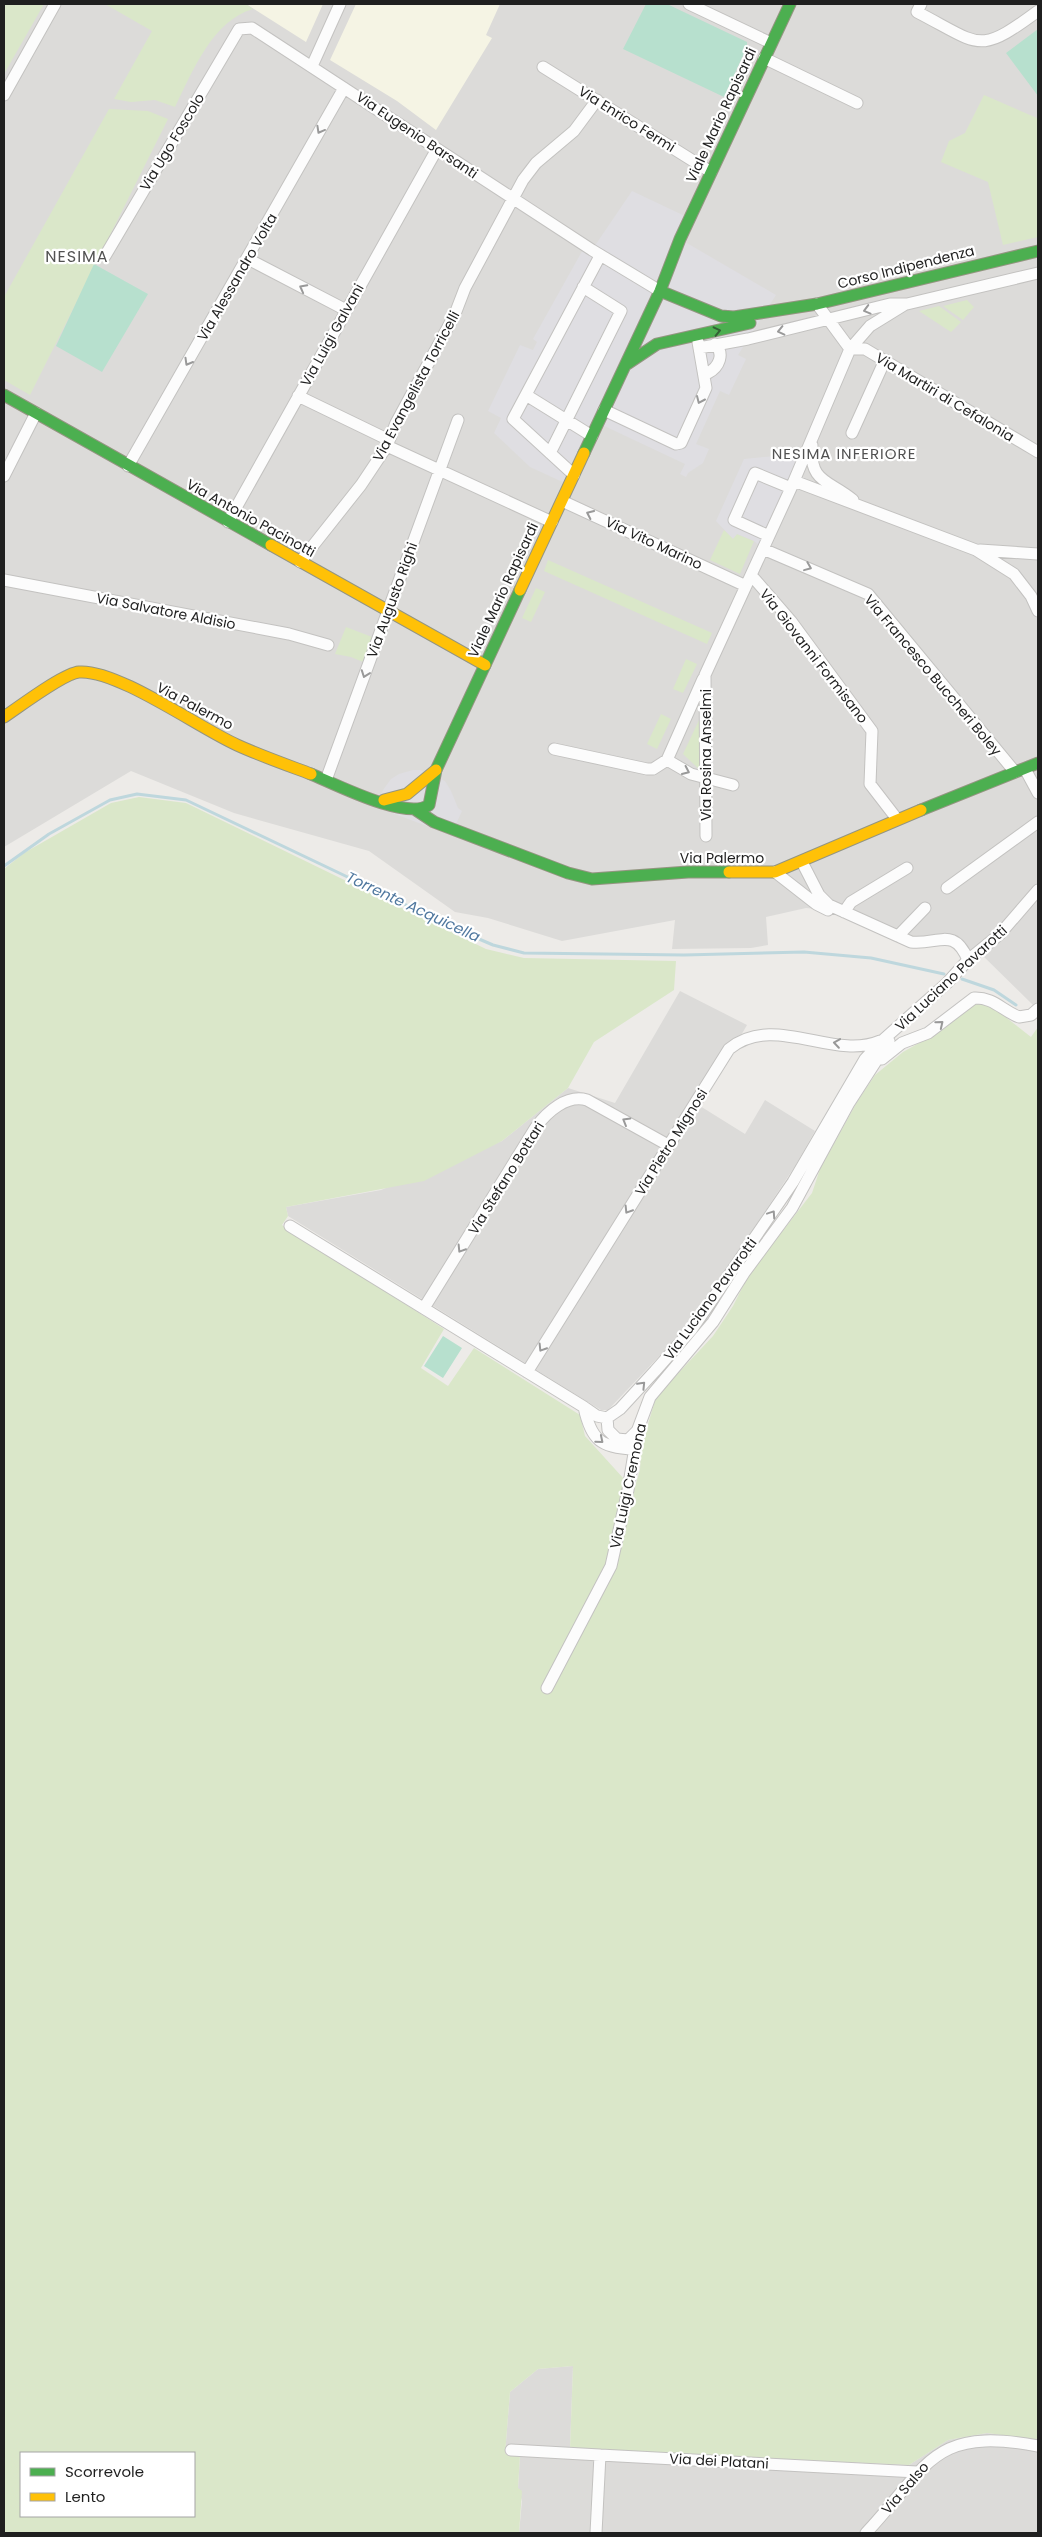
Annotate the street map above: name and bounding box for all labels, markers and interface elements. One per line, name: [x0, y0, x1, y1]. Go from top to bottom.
street label: Viale Mario Rapisardi: [681, 44, 761, 186]
street label: Via Enrico Fermi: [575, 81, 679, 157]
street label: Via Eugenio Barsanti: [352, 87, 482, 183]
street label: Via Ugo Foscolo: [135, 89, 209, 195]
one-way arrow: [317, 125, 327, 134]
street label: Via Alessandro Volta: [192, 209, 282, 345]
street label: Corso Indipendenza: [835, 240, 977, 294]
district label: NESIMA: [45, 245, 109, 268]
street label: Via Luigi Galvani: [295, 280, 369, 390]
one-way arrow: [299, 284, 308, 294]
one-way arrow: [863, 304, 872, 315]
street label: Via Evangelista Torricelli: [368, 307, 464, 465]
one-way arrow: [777, 325, 786, 336]
one-way arrow: [713, 326, 722, 337]
street label: Via Martiri di Cefalonia: [872, 348, 1018, 446]
one-way arrow: [184, 357, 194, 366]
one-way arrow: [696, 395, 707, 404]
district label: NESIMA INFERIORE: [772, 443, 916, 464]
street label: Via Antonio Pacinotti: [183, 474, 319, 562]
one-way arrow: [586, 510, 595, 521]
street label: Via Vito Marino: [602, 512, 706, 574]
street label: Viale Mario Rapisardi: [463, 519, 543, 661]
street label: Via Augusto Righi: [362, 539, 422, 661]
one-way arrow: [803, 561, 812, 572]
street label: Via Giovanni Formisano: [755, 585, 873, 727]
street label: Via Salvatore Aldisio: [95, 588, 238, 634]
street label: Via Francesco Buccheri Boley: [860, 590, 1007, 760]
one-way arrow: [361, 670, 371, 678]
street label: Via Palermo: [153, 677, 237, 735]
street label: Via Rosina Anselmi: [696, 689, 716, 821]
one-way arrow: [681, 765, 690, 776]
street label: Via Palermo: [680, 848, 764, 868]
water label: Torrente Acquicella: [343, 866, 484, 947]
street label: Via Luciano Pavarotti: [890, 921, 1012, 1035]
one-way arrow: [935, 1020, 944, 1029]
one-way arrow: [832, 1038, 840, 1049]
street label: Via Pietro Mignosi: [630, 1085, 712, 1199]
one-way arrow: [623, 1117, 632, 1127]
street label: Via Stefano Bottari: [463, 1118, 549, 1238]
one-way arrow: [625, 1205, 635, 1214]
one-way arrow: [766, 1210, 775, 1220]
street label: Via Luciano Pavarotti: [659, 1234, 761, 1364]
one-way arrow: [457, 1244, 467, 1253]
one-way arrow: [539, 1343, 549, 1352]
one-way arrow: [636, 1381, 645, 1390]
street label: Via Luigi Cremona: [605, 1421, 651, 1551]
one-way arrow: [594, 1434, 603, 1443]
street label: Via dei Platani: [669, 2448, 769, 2474]
legend: [20, 2452, 195, 2517]
street label: Via Salso: [877, 2457, 933, 2519]
text: Scorrevole: [65, 2461, 144, 2482]
text: Lento: [65, 2486, 105, 2507]

